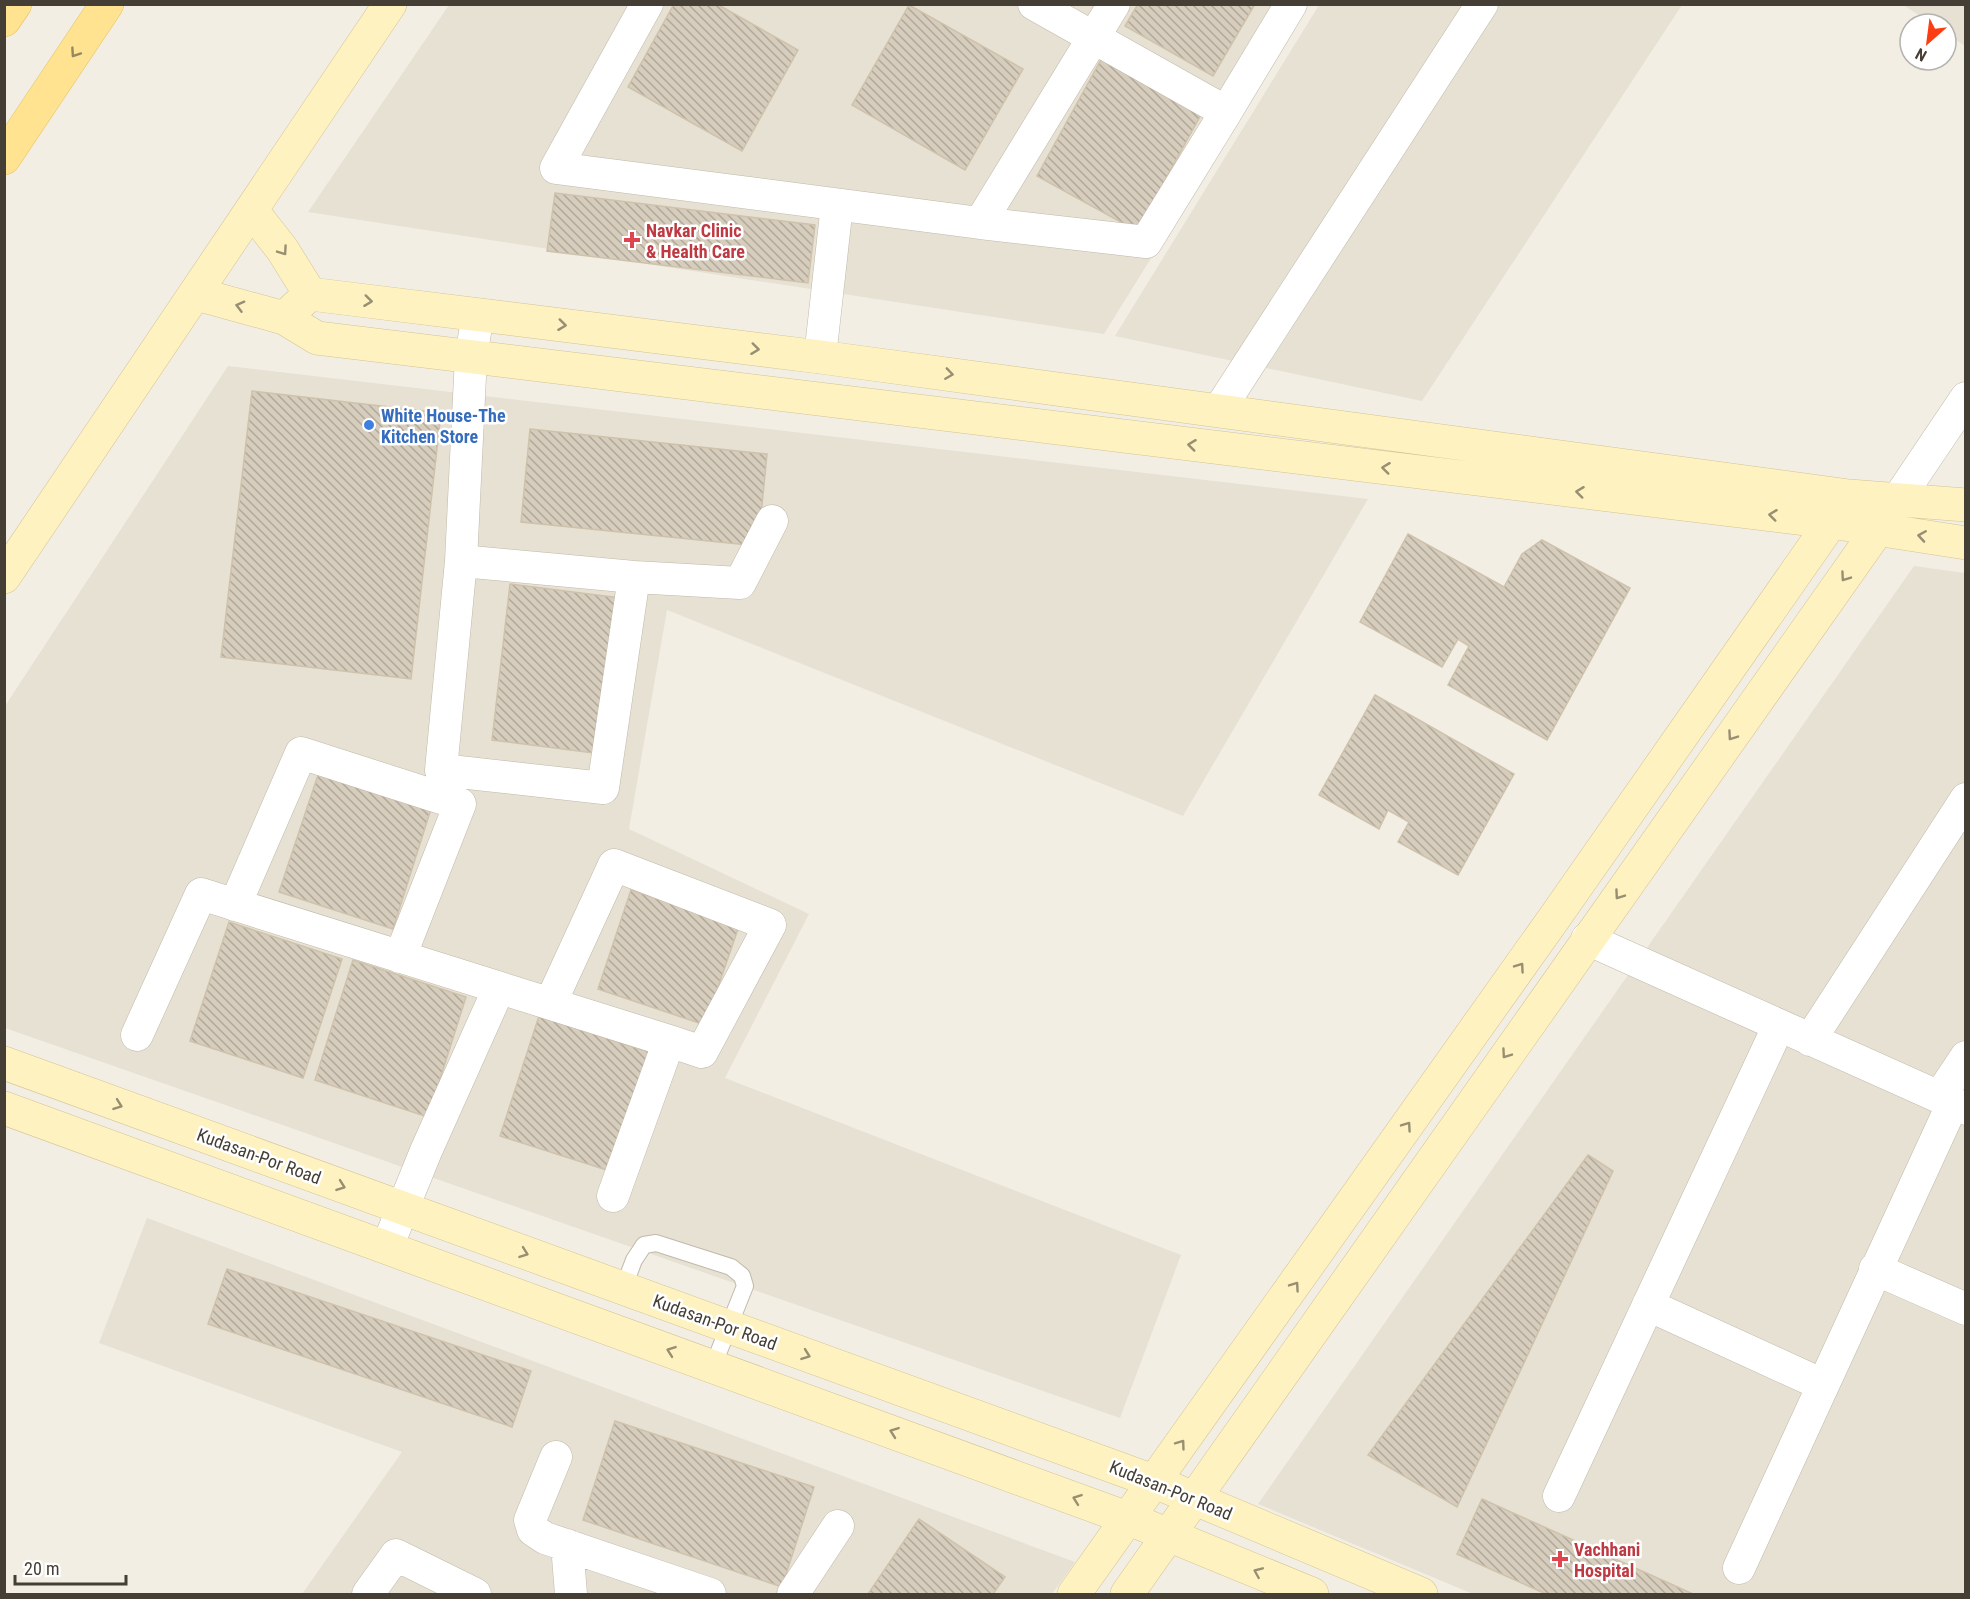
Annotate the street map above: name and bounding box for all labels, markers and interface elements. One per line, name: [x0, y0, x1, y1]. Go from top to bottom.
north arrow: [1898, 12, 1958, 72]
text: N: [1912, 44, 1930, 65]
one-way arrow: [71, 46, 82, 57]
place label: Navkar Clinic & Health Care: [646, 220, 745, 262]
marker: Navkar Clinic & Health Care: [623, 231, 641, 249]
one-way arrow: [276, 244, 287, 255]
one-way arrow: [364, 294, 373, 307]
one-way arrow: [235, 301, 246, 313]
one-way arrow: [557, 318, 566, 331]
one-way arrow: [751, 342, 760, 354]
one-way arrow: [944, 367, 953, 379]
place label: White House-The Kitchen Store: [381, 405, 506, 447]
marker: White House-The Kitchen Store: [362, 418, 376, 432]
one-way arrow: [1188, 439, 1197, 452]
one-way arrow: [1381, 463, 1391, 475]
one-way arrow: [1575, 486, 1584, 499]
one-way arrow: [1769, 510, 1778, 522]
one-way arrow: [1917, 531, 1927, 543]
one-way arrow: [1841, 570, 1852, 581]
one-way arrow: [1728, 729, 1739, 740]
one-way arrow: [1615, 888, 1626, 899]
one-way arrow: [1513, 963, 1524, 974]
one-way arrow: [1502, 1047, 1513, 1058]
one-way arrow: [113, 1097, 123, 1110]
one-way arrow: [1400, 1122, 1411, 1133]
street label: Kudasan-Por Road: [194, 1124, 324, 1188]
one-way arrow: [335, 1179, 346, 1192]
one-way arrow: [518, 1245, 529, 1258]
one-way arrow: [1288, 1281, 1299, 1292]
street label: Kudasan-Por Road: [650, 1290, 780, 1354]
one-way arrow: [666, 1346, 677, 1359]
one-way arrow: [801, 1347, 811, 1360]
one-way arrow: [889, 1427, 899, 1440]
one-way arrow: [1173, 1439, 1184, 1450]
street label: Kudasan-Por Road: [1107, 1456, 1235, 1524]
one-way arrow: [1072, 1494, 1083, 1507]
place label: Vachhani Hospital: [1574, 1539, 1640, 1581]
scale bar: [15, 1548, 126, 1586]
marker: Vachhani Hospital: [1551, 1550, 1569, 1568]
text: 20 m: [24, 1558, 59, 1579]
one-way arrow: [1253, 1567, 1264, 1579]

